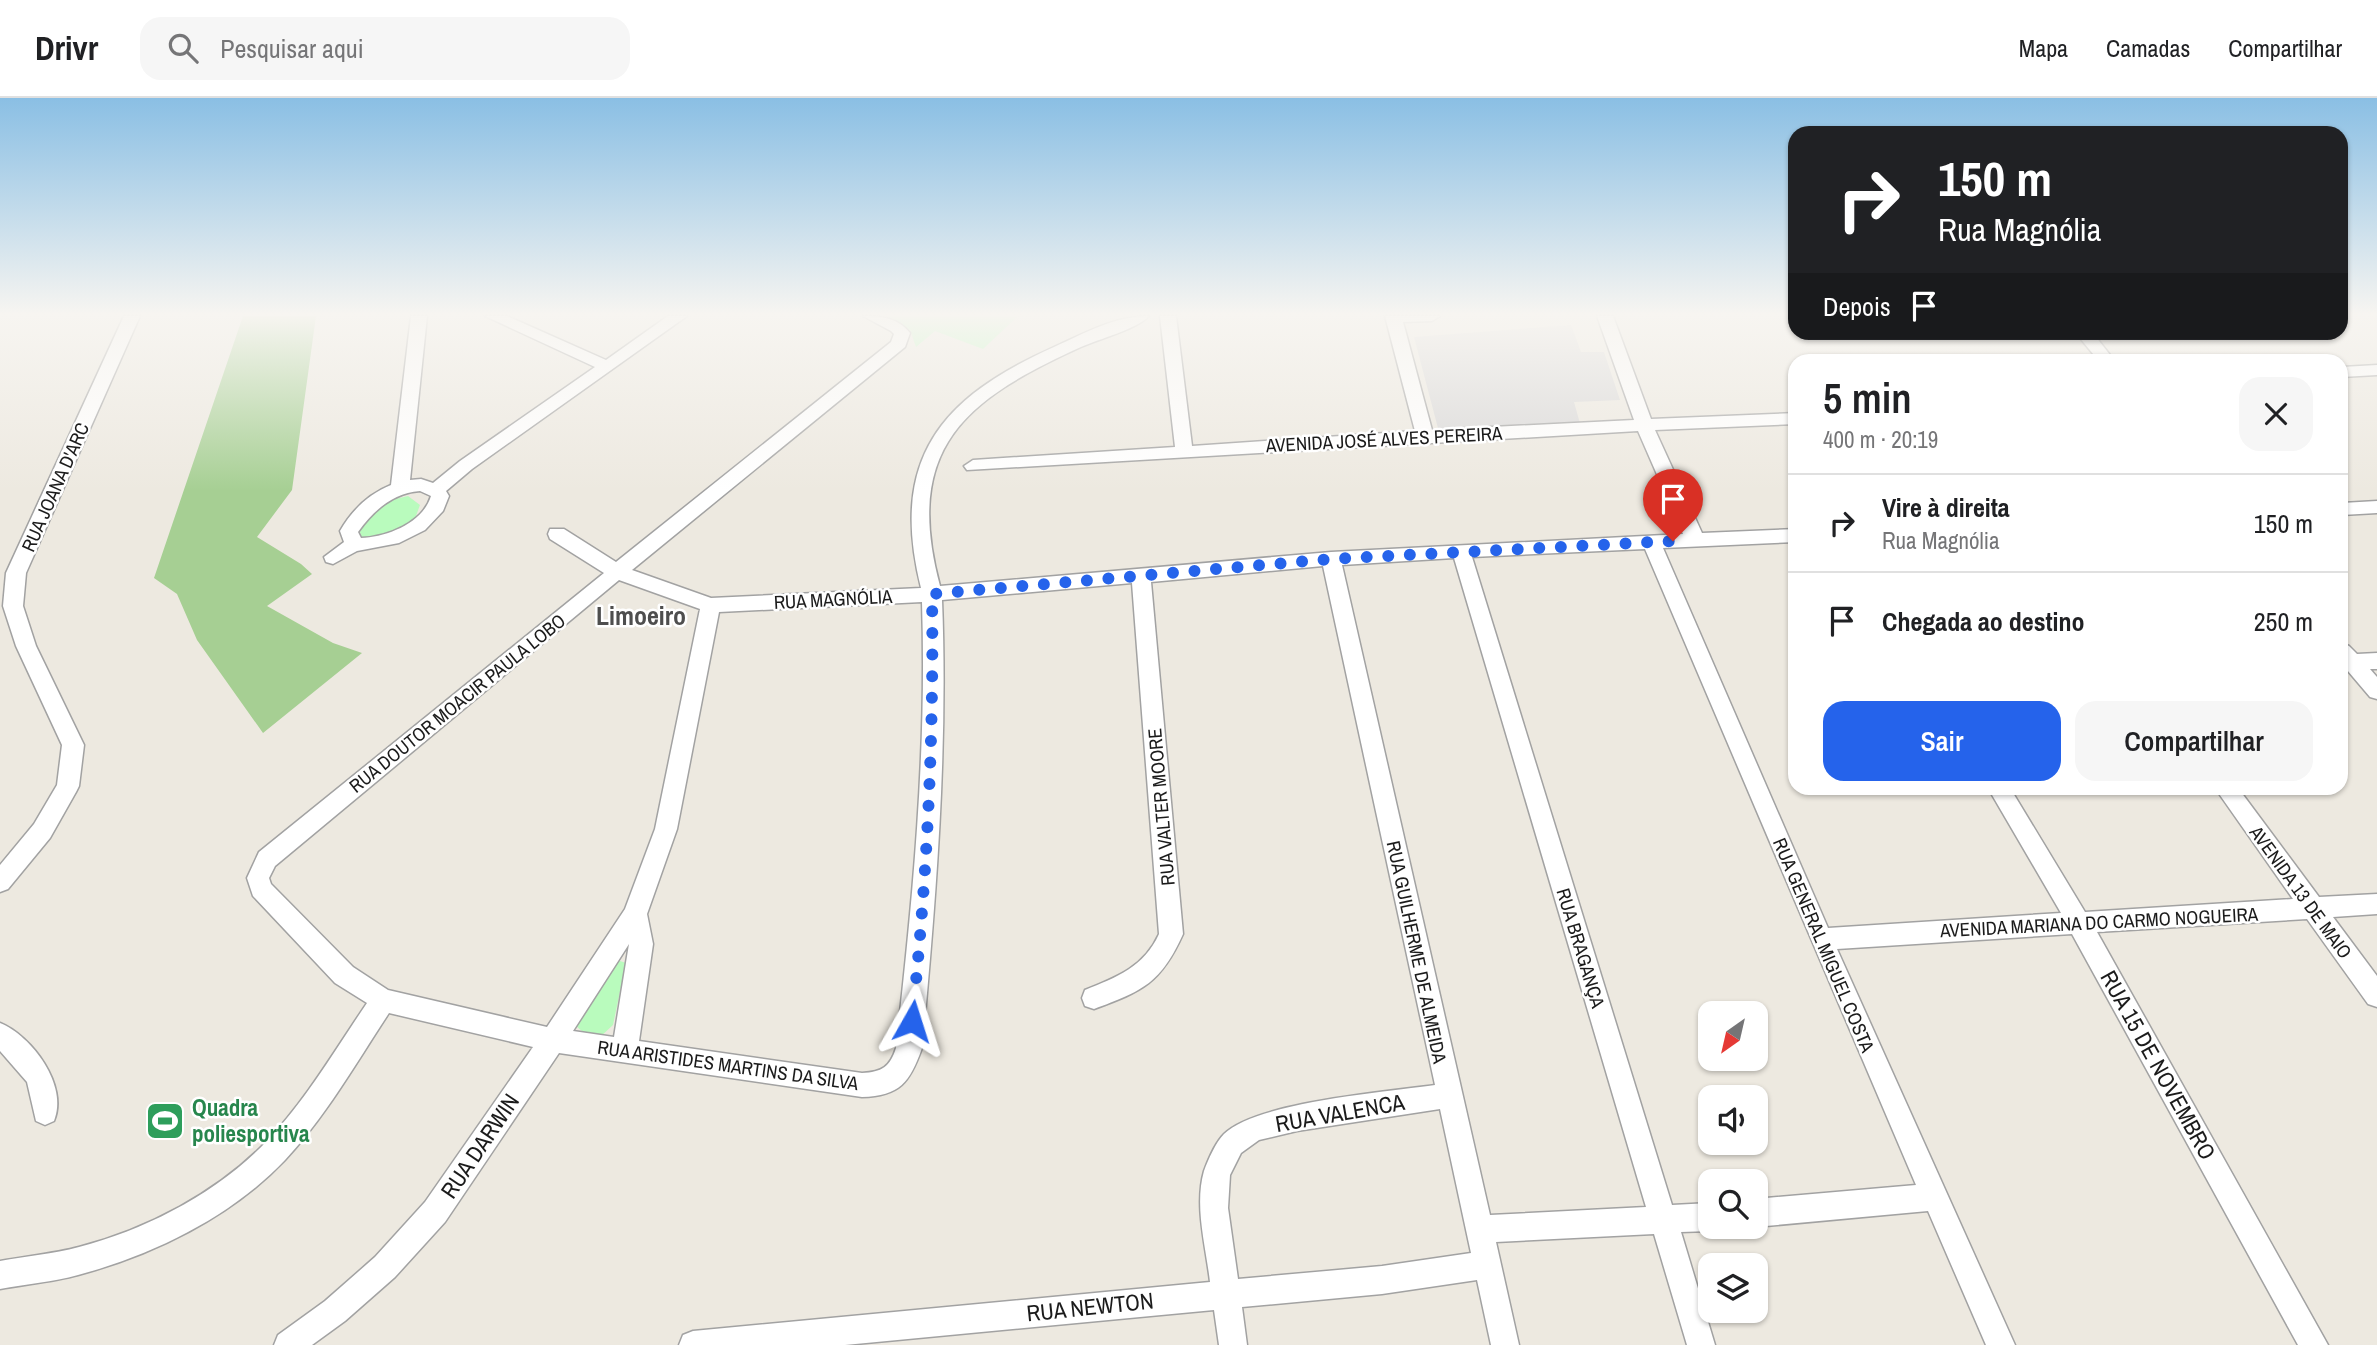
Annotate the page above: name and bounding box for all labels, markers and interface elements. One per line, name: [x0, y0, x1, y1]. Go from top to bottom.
search box: [140, 17, 630, 80]
text: Drivr: [35, 26, 98, 70]
icon: search: [164, 29, 202, 67]
text: Pesquisar aqui: [220, 31, 364, 66]
text: Mapa: [2019, 32, 2068, 64]
text: Camadas: [2106, 32, 2190, 64]
text: Compartilhar: [2228, 32, 2342, 64]
text: 150 m: [1938, 145, 2052, 211]
icon: right: [1823, 154, 1914, 245]
text: Rua Magnólia: [1938, 208, 2101, 251]
icon: arrive: [1905, 287, 1943, 325]
text: Depois: [1823, 289, 1891, 324]
text: 5 min: [1823, 370, 1912, 426]
button: close: [2239, 377, 2313, 451]
street label: RUA JOANA D'ARC: [15, 418, 95, 556]
street label: AVENIDA JOSÉ ALVES PEREIRA: [1264, 420, 1503, 458]
text: 400 m · 20:19: [1823, 424, 1938, 455]
pin: [1643, 469, 1703, 541]
icon: arrive: [1654, 480, 1692, 518]
text: Vire à direita: [1882, 490, 2010, 525]
icon: right: [1823, 504, 1861, 542]
text: 150 m: [2254, 506, 2313, 541]
text: Rua Magnólia: [1882, 525, 1999, 556]
street label: RUA MAGNÓLIA: [773, 583, 894, 615]
district label: Limoeiro: [596, 598, 686, 633]
icon: arrive: [1823, 602, 1861, 640]
text: Chegada ao destino: [1882, 604, 2085, 639]
text: 250 m: [2254, 604, 2313, 639]
street label: RUA DOUTOR MOACIR PAULA LOBO: [343, 608, 571, 798]
button: Sair: [1823, 701, 2061, 781]
button: Compartilhar: [2075, 701, 2313, 781]
street label: RUA VALTER MOORE: [1141, 727, 1181, 887]
street label: AVENIDA 13 DE MAIO: [2243, 820, 2358, 964]
street label: RUA GENERAL MIGUEL COSTA: [1767, 834, 1881, 1057]
street label: RUA GUILHERME DE ALMEIDA: [1381, 838, 1453, 1066]
street label: RUA BRAGANÇA: [1550, 885, 1612, 1012]
street label: AVENIDA MARIANA DO CARMO NOGUEIRA: [1938, 901, 2259, 943]
street label: RUA 15 DE NOVEMBRO: [2094, 965, 2223, 1165]
position arrow: [875, 984, 949, 1058]
north arrow: [1698, 1001, 1768, 1071]
map controls: [1698, 1001, 1768, 1323]
street label: RUA ARISTIDES MARTINS DA SILVA: [596, 1034, 861, 1096]
button: sound: [1698, 1085, 1768, 1155]
street label: RUA VALENCA: [1273, 1086, 1407, 1139]
street label: RUA DARWIN: [433, 1087, 526, 1204]
place label: Quadra poliesportiva: [192, 1092, 310, 1149]
sports icon: Quadra poliesportiva: [144, 1100, 186, 1142]
button: search: [1698, 1169, 1768, 1239]
button: layers: [1698, 1253, 1768, 1323]
street label: RUA NEWTON: [1025, 1284, 1155, 1329]

